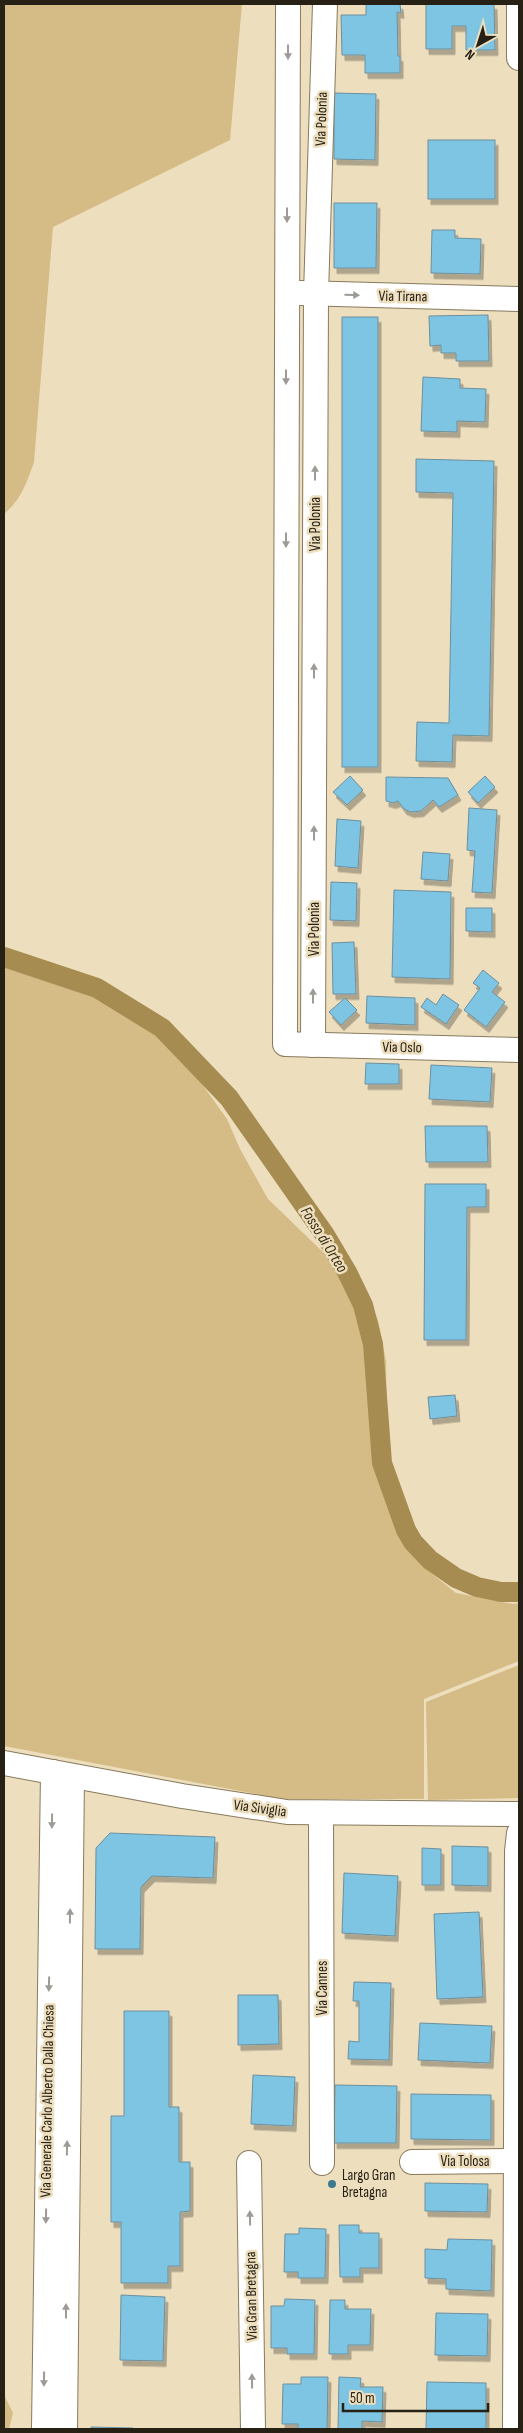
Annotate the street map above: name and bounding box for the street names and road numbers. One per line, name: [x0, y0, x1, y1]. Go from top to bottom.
street label: Via Polonia: [311, 91, 332, 146]
street label: Via Tirana: [379, 287, 428, 306]
street label: Via Polonia: [306, 497, 325, 551]
street label: Via Polonia: [305, 902, 324, 956]
street label: Via Oslo: [382, 1038, 422, 1057]
street label: Via Siviglia: [232, 1795, 288, 1822]
street label: Via Cannes: [313, 1961, 332, 2015]
street label: Via Generale Carlo Alberto Dalla Chiesa: [36, 2004, 59, 2198]
street label: Via Tolosa: [440, 2152, 490, 2171]
street label: Via Gran Bretagna: [241, 2251, 262, 2341]

